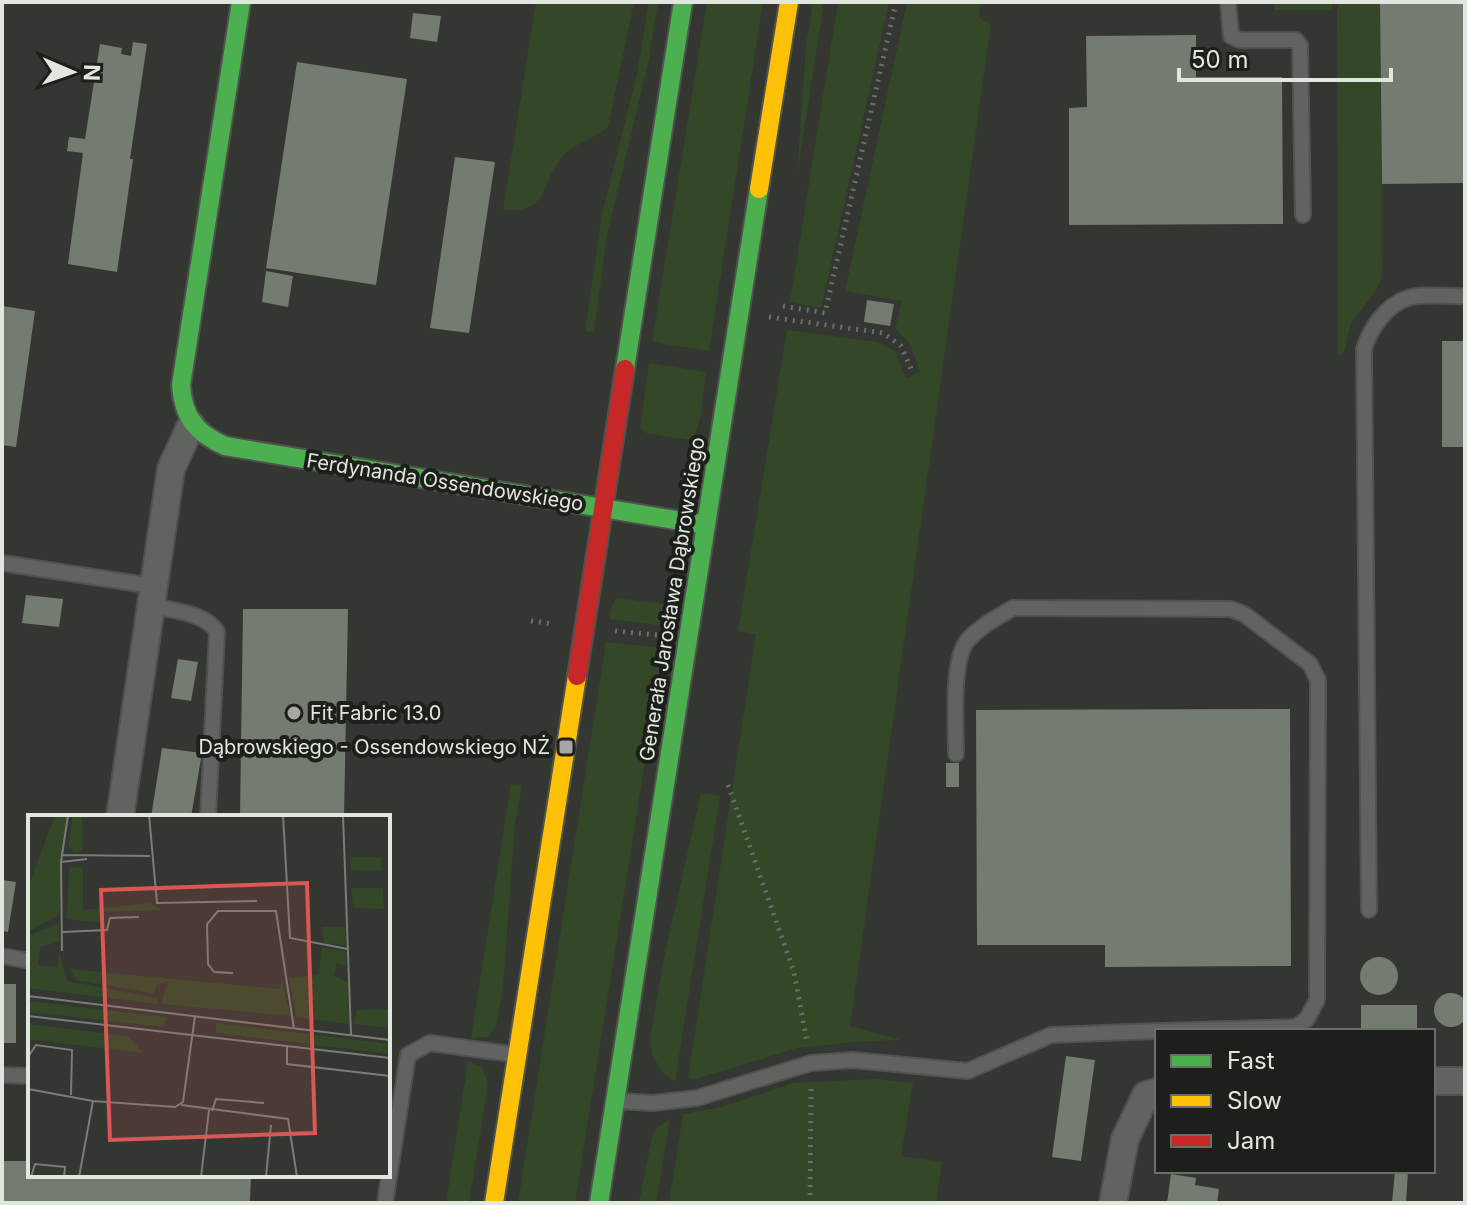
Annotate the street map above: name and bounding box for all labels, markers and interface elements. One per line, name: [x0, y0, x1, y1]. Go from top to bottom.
north arrow: [32, 32, 112, 112]
scale bar: [1179, 32, 1391, 82]
text: 50 m: [1191, 45, 1249, 74]
text: N: [79, 64, 105, 82]
street label: Generała Jarosława Dąbrowskiego: [635, 435, 709, 763]
street label: Ferdynanda Ossendowskiego: [305, 448, 585, 516]
place label: Fit Fabric 13.0: [310, 701, 441, 725]
marker: Fit Fabric 13.0: [285, 704, 303, 722]
place label: Dąbrowskiego - Ossendowskiego NŻ: [198, 734, 550, 759]
marker: Dąbrowskiego - Ossendowskiego NŻ: [557, 738, 575, 756]
inset map: [28, 815, 390, 1177]
legend: [1155, 1029, 1435, 1173]
text: Fast: [1227, 1046, 1275, 1075]
text: Slow: [1227, 1086, 1282, 1115]
text: Jam: [1227, 1126, 1275, 1155]

